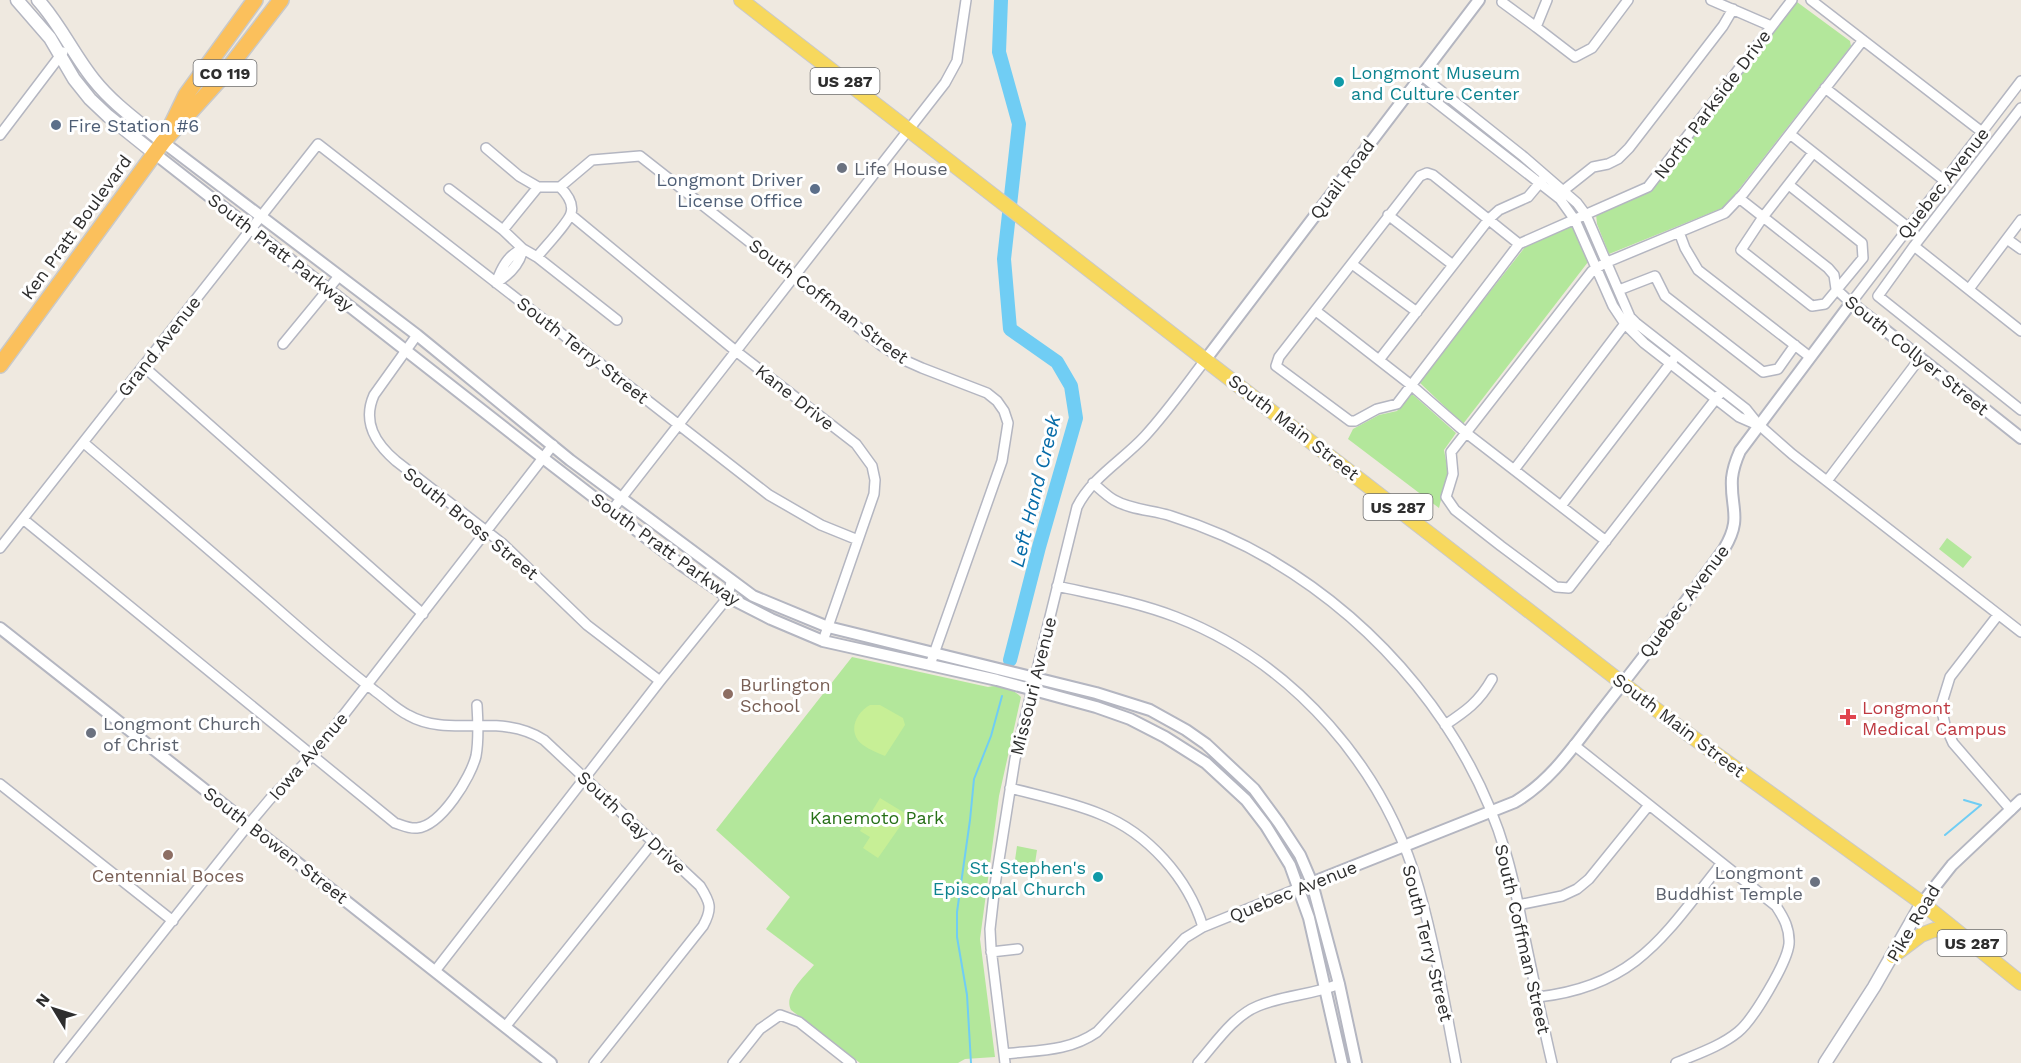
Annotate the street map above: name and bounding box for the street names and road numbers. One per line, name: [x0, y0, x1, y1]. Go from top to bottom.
street label: North Parkside Drive: [1649, 25, 1775, 183]
road number: CO 119: [194, 60, 256, 86]
road number: US 287: [810, 68, 880, 94]
street label: Quebec Avenue: [1893, 123, 1993, 243]
street label: Quail Road: [1305, 135, 1379, 223]
street label: Ken Pratt Boulevard: [16, 151, 136, 303]
street label: South Pratt Parkway: [204, 189, 358, 316]
street label: South Coffman Street: [745, 234, 913, 368]
street label: South Collyer Street: [1841, 291, 1993, 420]
street label: Grand Avenue: [113, 292, 205, 400]
street label: South Terry Street: [513, 292, 653, 408]
street label: Kane Drive: [751, 360, 839, 434]
street label: South Main Street: [1225, 369, 1364, 485]
street label: South Bross Street: [399, 462, 543, 584]
street label: South Pratt Parkway: [588, 488, 745, 610]
road number: US 287: [1364, 494, 1432, 520]
street label: Quebec Avenue: [1635, 540, 1733, 662]
street label: Missouri Avenue: [1006, 614, 1060, 758]
street label: South Main Street: [1609, 668, 1750, 782]
street label: Iowa Avenue: [264, 708, 352, 804]
street label: South Gay Drive: [573, 766, 691, 878]
street label: South Bowen Street: [200, 782, 353, 908]
street label: South Coffman Street: [1491, 842, 1555, 1036]
street label: Quebec Avenue: [1226, 856, 1360, 926]
street label: South Terry Street: [1398, 862, 1458, 1024]
street label: Pike Road: [1882, 881, 1944, 965]
road number: US 287: [1938, 930, 2006, 956]

